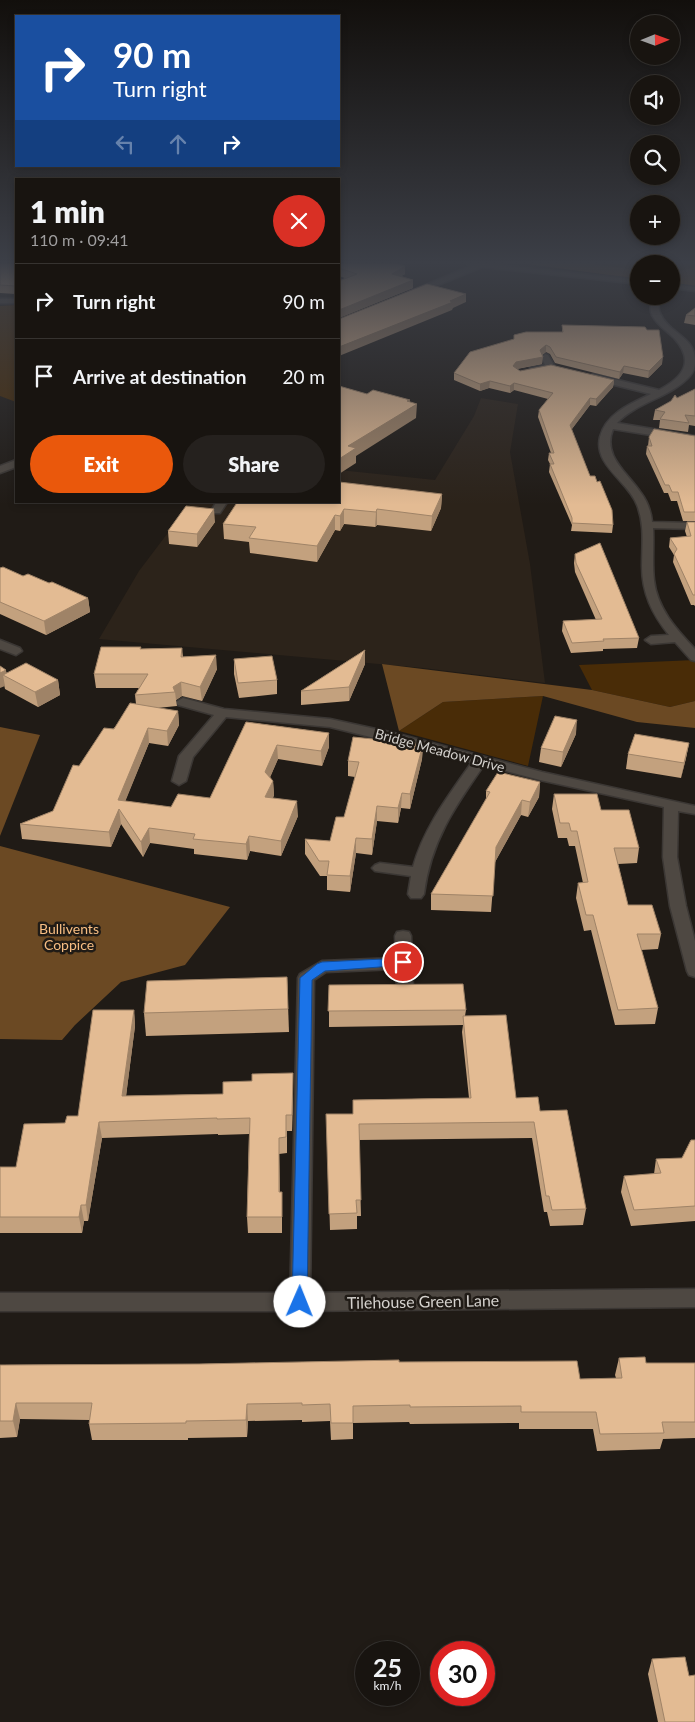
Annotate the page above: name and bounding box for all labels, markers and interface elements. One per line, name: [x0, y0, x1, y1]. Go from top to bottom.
north arrow: [630, 15, 680, 65]
map controls: [630, 15, 680, 305]
text: 90 m: [113, 33, 191, 75]
icon: right: [30, 35, 95, 100]
text: Turn right: [113, 75, 207, 102]
button: sound: [630, 75, 680, 125]
icon: left: [111, 130, 139, 158]
icon: ahead: [164, 130, 192, 158]
icon: right: [217, 130, 245, 158]
button: search: [630, 135, 680, 185]
text: 1 min: [30, 193, 105, 229]
button: close: [273, 195, 325, 247]
button: +: [630, 195, 680, 245]
text: 110 m · 09:41: [30, 230, 129, 249]
button: −: [630, 255, 680, 305]
icon: right: [30, 287, 58, 315]
text: Turn right: [73, 290, 155, 313]
text: 90 m: [282, 290, 325, 313]
icon: arrive: [30, 362, 58, 390]
text: Arrive at destination: [73, 365, 246, 388]
text: 20 m: [282, 365, 325, 388]
button: Exit: [30, 435, 173, 493]
button: Share: [183, 435, 325, 493]
street label: Bridge Meadow Drive: [373, 724, 507, 776]
park label: Bullivents Coppice: [39, 920, 99, 953]
pin: [382, 941, 424, 983]
icon: arrive: [389, 948, 417, 976]
position arrow: [273, 1275, 325, 1327]
street label: Tilehouse Green Lane: [347, 1290, 499, 1312]
speed limit sign: 30: [430, 1641, 495, 1706]
text: 25: [373, 1652, 402, 1682]
text: km/h: [373, 1678, 402, 1693]

